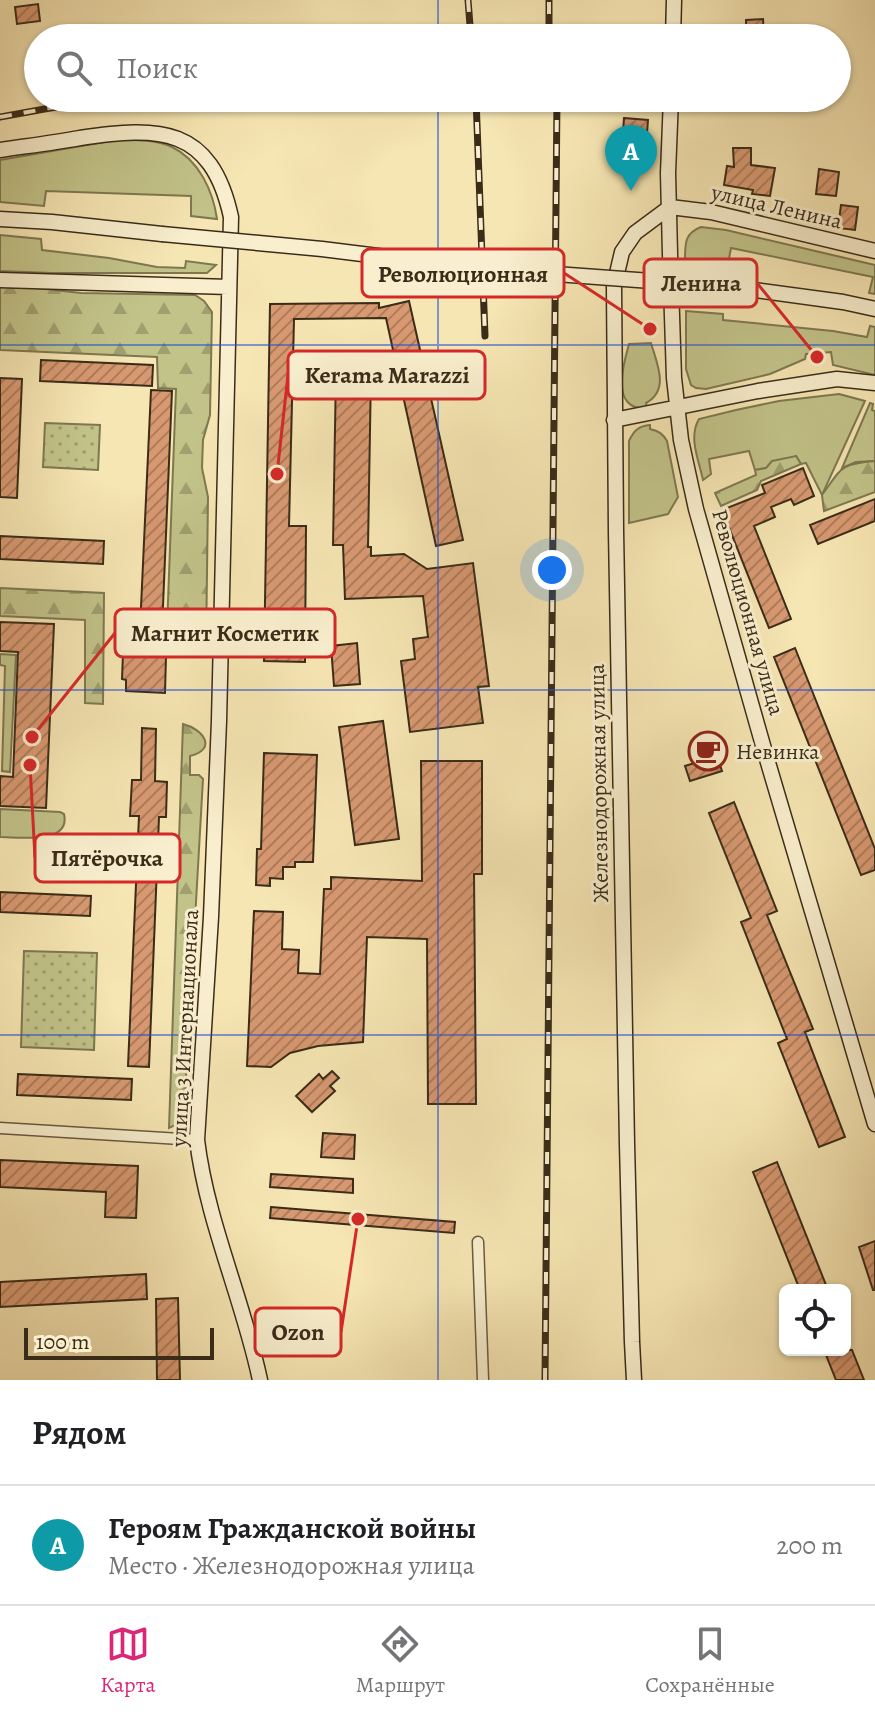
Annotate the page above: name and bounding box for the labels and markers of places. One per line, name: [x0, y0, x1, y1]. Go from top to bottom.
pin: A: [605, 125, 657, 191]
callout: Революционная: [362, 249, 564, 297]
callout: Ленина: [644, 259, 757, 307]
callout: Kerama Marazzi: [288, 351, 485, 399]
callout: Магнит Косметик: [115, 609, 335, 657]
cafe icon: Невинка: [687, 730, 729, 772]
place label: Невинка: [736, 737, 820, 767]
callout: Пятёрочка: [35, 834, 180, 882]
callout: Ozon: [255, 1308, 341, 1356]

